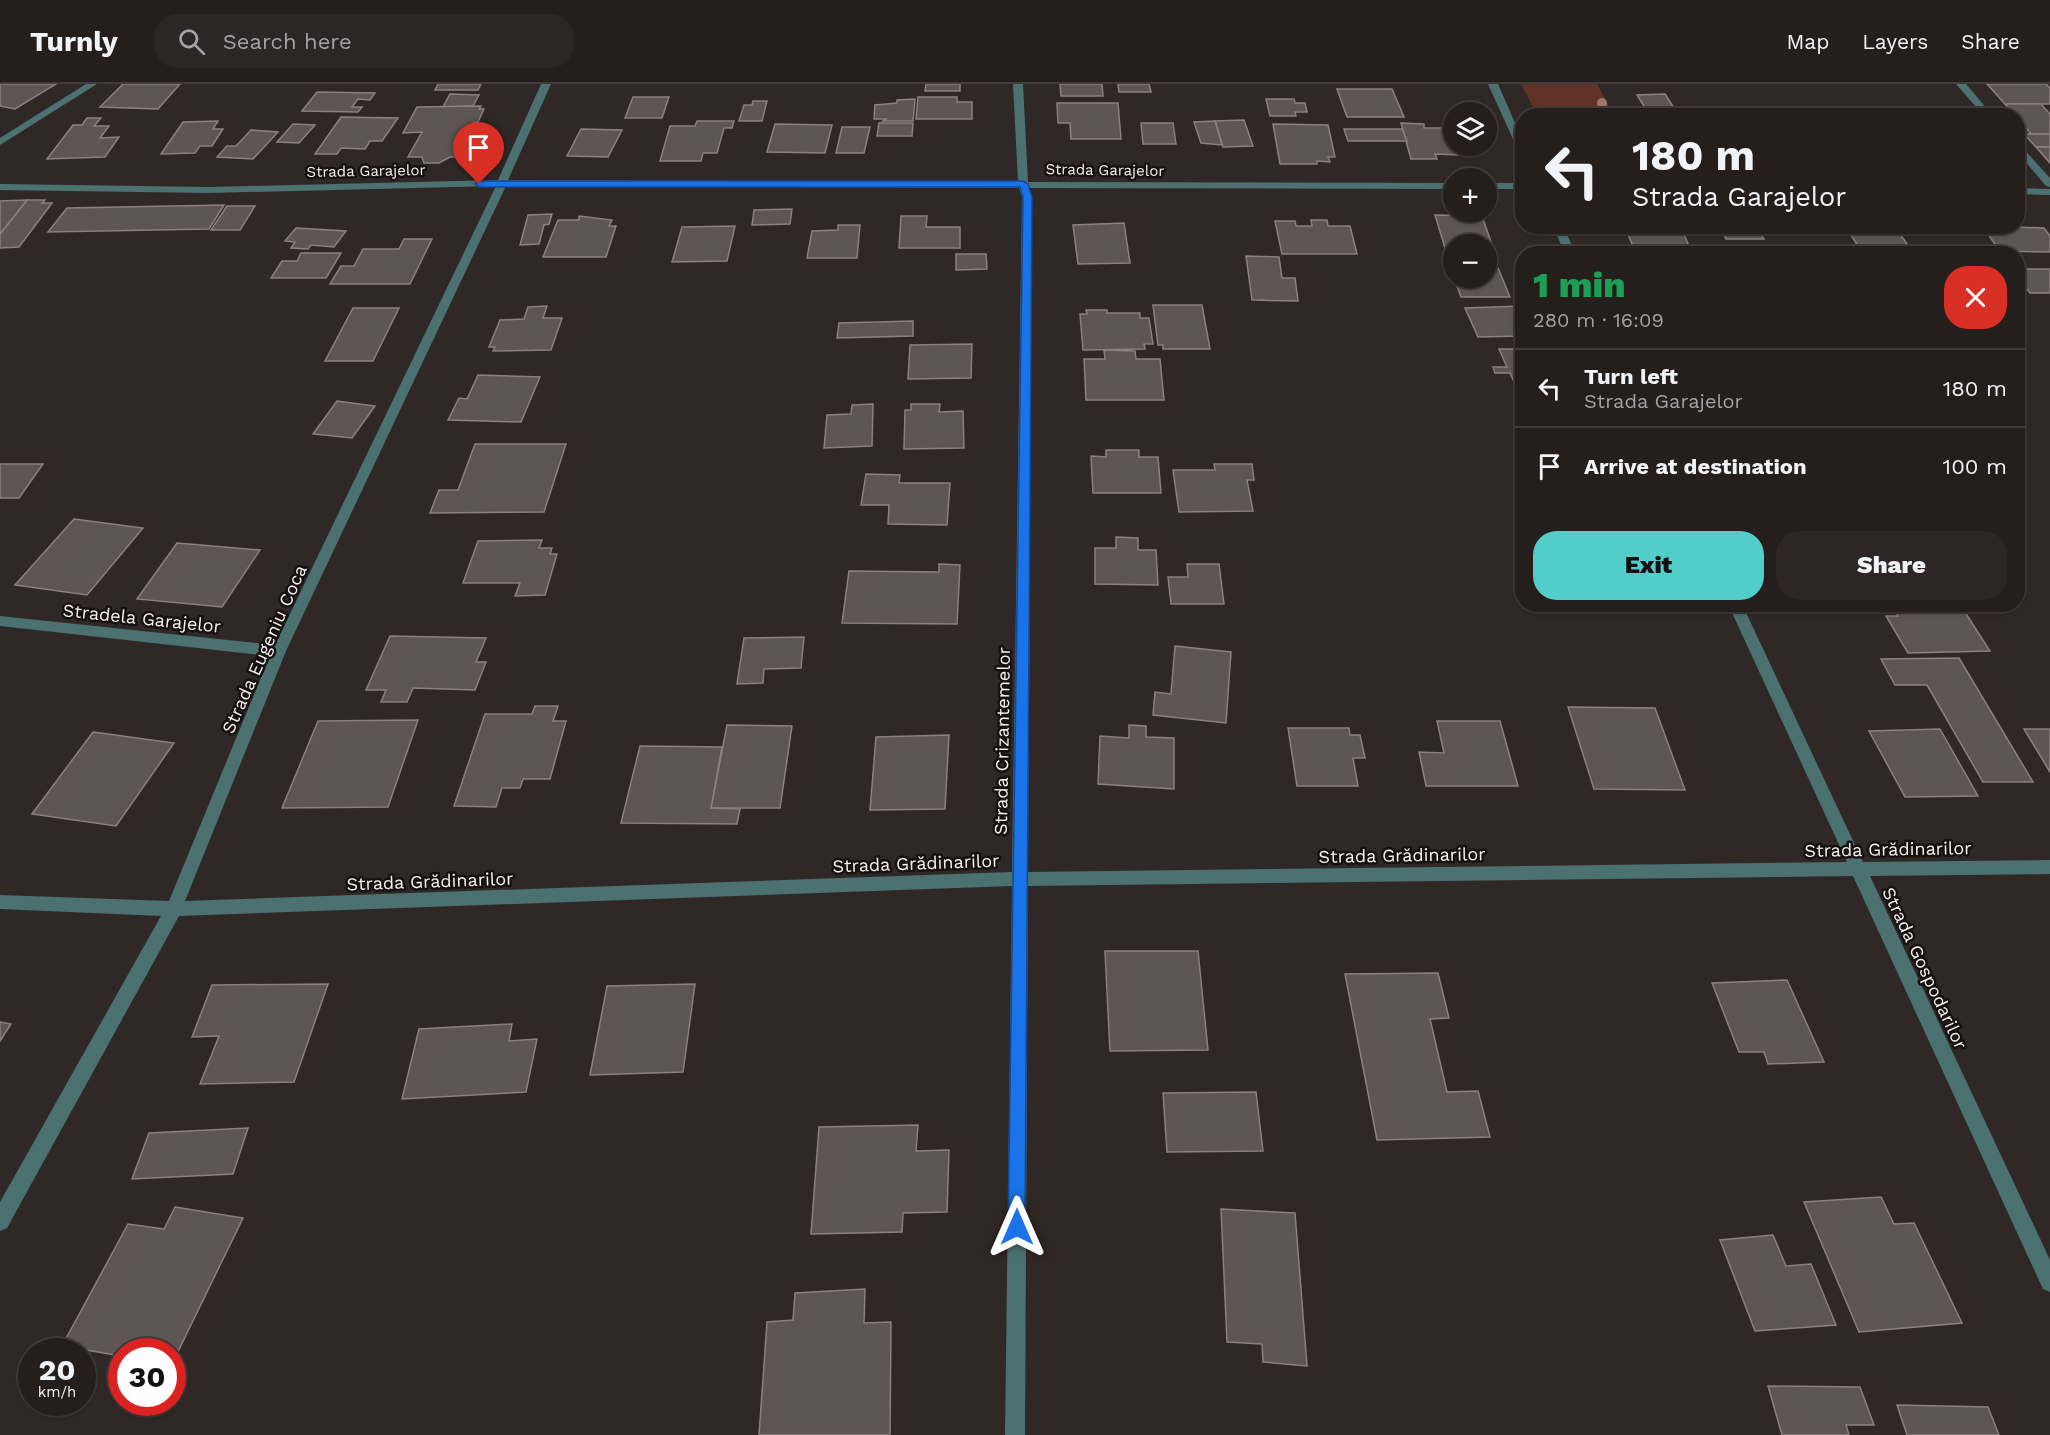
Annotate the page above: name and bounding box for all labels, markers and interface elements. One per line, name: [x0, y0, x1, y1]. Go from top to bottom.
search box: [154, 14, 574, 68]
text: Turnly: [30, 25, 118, 58]
icon: search: [175, 25, 208, 58]
text: Search here: [223, 29, 352, 54]
text: Map: [1786, 29, 1829, 54]
text: Layers: [1862, 29, 1928, 54]
text: Share: [1961, 29, 2020, 54]
map controls: [1443, 102, 1497, 288]
button: layers: [1443, 102, 1497, 156]
pin: [453, 122, 504, 184]
icon: arrive: [462, 131, 495, 164]
text: 180 m: [1632, 131, 1755, 180]
icon: left: [1533, 132, 1611, 210]
street label: Strada Garajelor: [1045, 160, 1165, 180]
street label: Strada Garajelor: [306, 161, 426, 181]
button: +: [1443, 168, 1497, 222]
text: Strada Garajelor: [1632, 181, 1846, 213]
button: −: [1443, 234, 1497, 288]
text: 1 min: [1533, 264, 1626, 306]
button: close: [1944, 266, 2007, 329]
text: 280 m · 16:09: [1533, 308, 1664, 332]
text: Turn left: [1584, 364, 1678, 389]
icon: left: [1533, 372, 1566, 405]
text: 180 m: [1943, 376, 2007, 401]
text: Strada Garajelor: [1584, 389, 1743, 413]
icon: arrive: [1533, 450, 1566, 483]
text: Arrive at destination: [1584, 454, 1807, 479]
text: 100 m: [1943, 454, 2007, 479]
button: Exit: [1533, 531, 1764, 600]
button: Share: [1776, 531, 2007, 600]
street label: Strada Eugeniu Coca: [217, 561, 311, 737]
street label: Stradela Garajelor: [62, 599, 222, 637]
street label: Strada Crizantemelor: [990, 647, 1014, 835]
street label: Strada Grădinarilor: [1804, 837, 1972, 861]
street label: Strada Grădinarilor: [1318, 843, 1486, 867]
street label: Strada Grădinarilor: [832, 850, 1000, 876]
street label: Strada Grădinarilor: [346, 868, 514, 894]
street label: Strada Gospodarilor: [1878, 884, 1972, 1052]
position arrow: [985, 1195, 1049, 1259]
speed limit sign: 30: [108, 1338, 186, 1416]
text: 20: [38, 1352, 76, 1387]
text: km/h: [38, 1383, 76, 1401]

